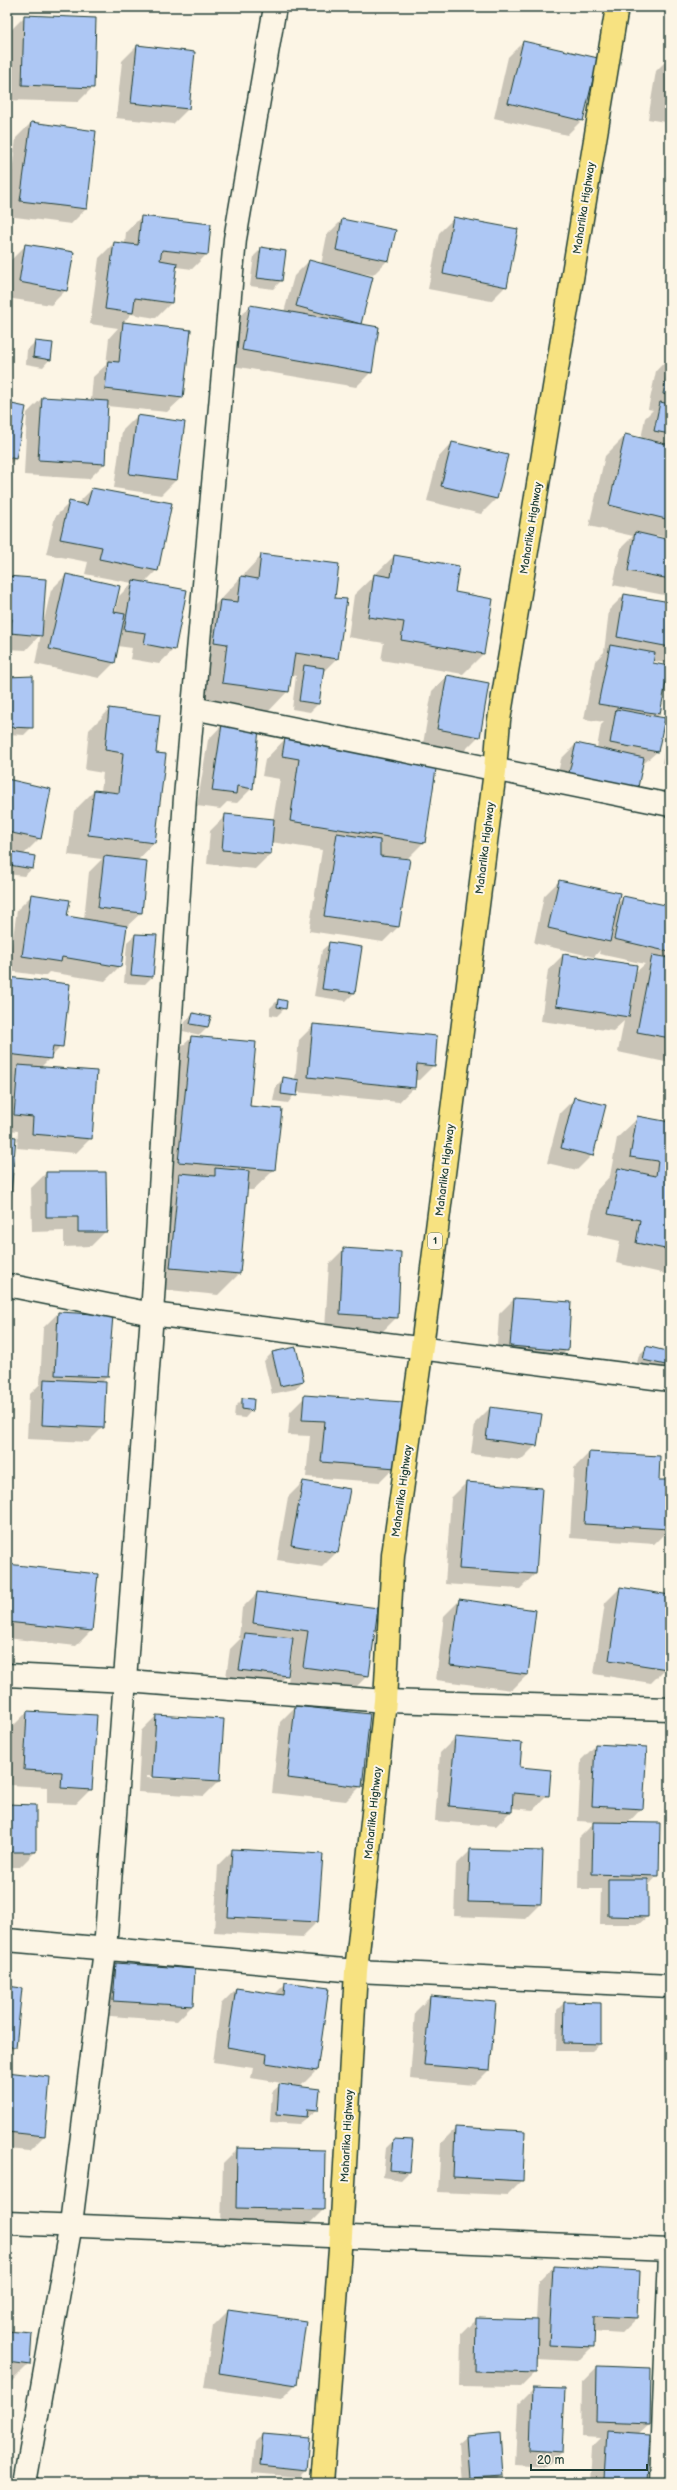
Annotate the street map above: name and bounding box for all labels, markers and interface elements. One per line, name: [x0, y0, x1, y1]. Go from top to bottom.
street label: Maharlika Highway: [570, 161, 598, 255]
street label: Maharlika Highway: [517, 481, 545, 575]
street label: Maharlika Highway: [473, 801, 497, 895]
street label: Maharlika Highway: [433, 1123, 457, 1217]
road number: 1: [428, 1233, 442, 1249]
street label: Maharlika Highway: [389, 1444, 415, 1538]
street label: Maharlika Highway: [362, 1766, 384, 1860]
street label: Maharlika Highway: [338, 2089, 356, 2183]
scale bar: [531, 2446, 647, 2472]
text: 20 m: [537, 2453, 564, 2468]

